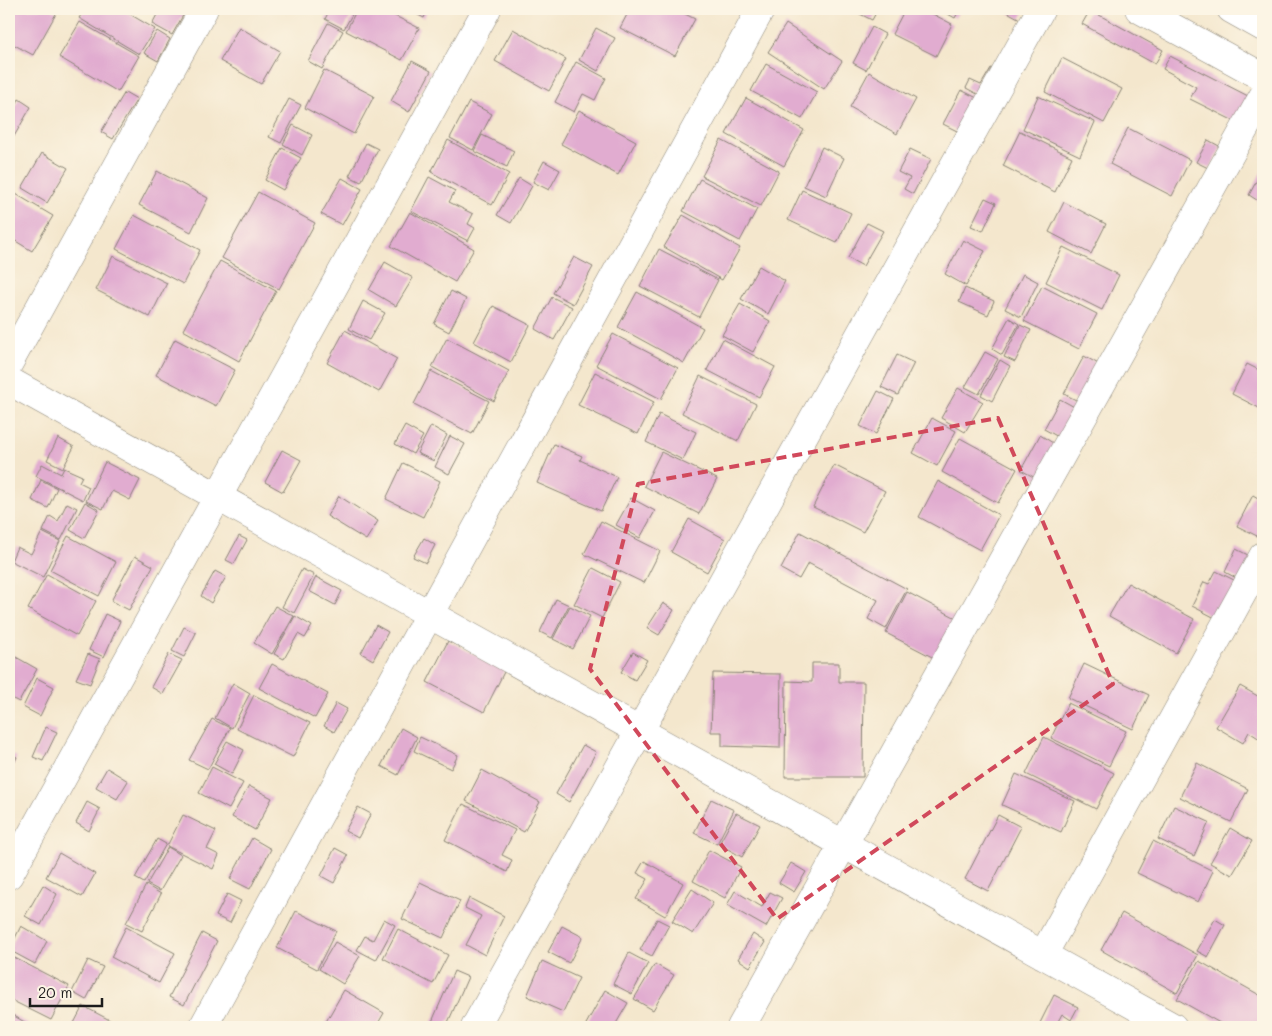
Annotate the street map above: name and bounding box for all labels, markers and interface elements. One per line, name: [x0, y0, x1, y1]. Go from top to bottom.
scale bar: [30, 976, 102, 1008]
text: 20 m: [38, 982, 72, 1002]

